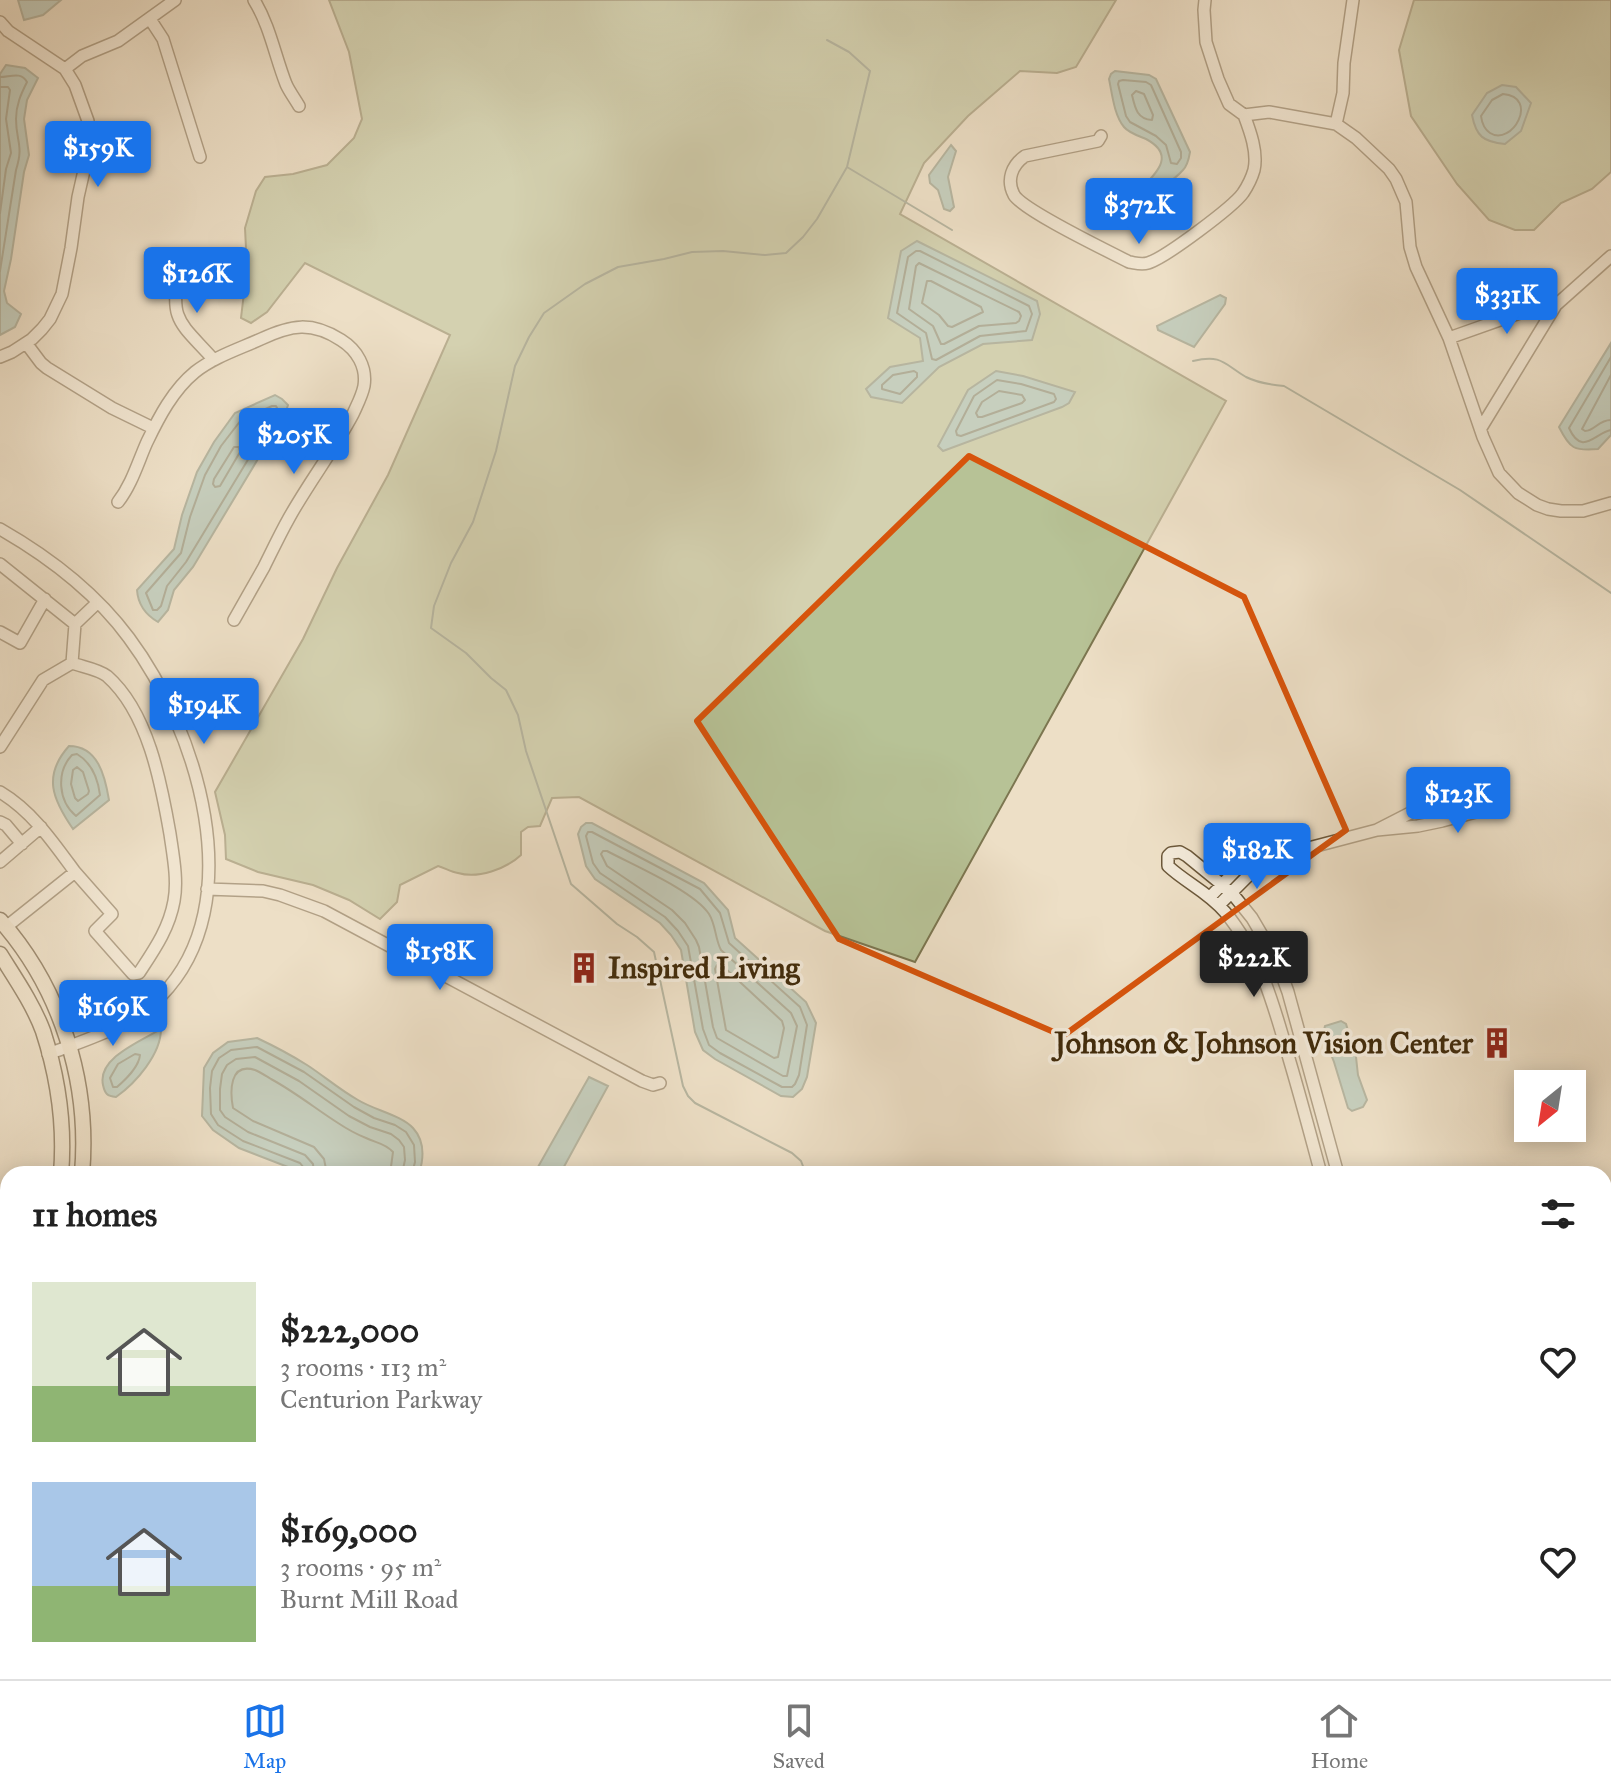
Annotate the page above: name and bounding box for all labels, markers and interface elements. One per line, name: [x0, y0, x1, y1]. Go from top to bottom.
pin: $159K: [42, 121, 154, 189]
text: $159K: [63, 131, 133, 163]
pin: $372K: [1083, 178, 1195, 246]
text: $372K: [1103, 188, 1175, 220]
pin: $126K: [141, 247, 253, 315]
text: $126K: [162, 257, 232, 289]
pin: $331K: [1451, 268, 1563, 336]
text: $331K: [1474, 278, 1540, 310]
pin: $205K: [238, 408, 350, 476]
text: $205K: [257, 418, 331, 450]
pin: $194K: [148, 678, 260, 746]
text: $194K: [168, 688, 240, 720]
pin: $123K: [1402, 767, 1514, 835]
text: $123K: [1424, 777, 1492, 809]
pin: $182K: [1201, 823, 1313, 891]
text: $182K: [1222, 833, 1292, 865]
pin: $158K: [384, 924, 496, 992]
pin: $222K: [1198, 931, 1310, 999]
text: $158K: [405, 934, 475, 966]
text: $222K: [1218, 941, 1290, 973]
place label: Inspired Living: [608, 950, 800, 986]
building icon: Inspired Living: [567, 951, 601, 985]
pin: $169K: [57, 980, 169, 1048]
text: $169K: [77, 990, 149, 1022]
place label: Johnson & Johnson Vision Center: [1050, 1025, 1474, 1062]
building icon: Johnson & Johnson Vision Center: [1480, 1026, 1514, 1060]
north arrow: [1514, 1070, 1586, 1142]
map controls: [1514, 1070, 1586, 1142]
icon: filters: [1536, 1192, 1580, 1236]
text: 11 homes: [32, 1194, 157, 1235]
text: $222,000: [280, 1310, 419, 1351]
icon: home: [96, 1314, 192, 1410]
icon: heart: [1536, 1340, 1580, 1384]
text: 3 rooms · 113 m²: [280, 1351, 446, 1383]
text: Centurion Parkway: [280, 1383, 482, 1415]
text: $169,000: [280, 1510, 418, 1551]
icon: home: [96, 1514, 192, 1610]
icon: heart: [1536, 1540, 1580, 1584]
text: 3 rooms · 95 m²: [280, 1551, 441, 1583]
text: Burnt Mill Road: [280, 1583, 459, 1615]
tab: Map: [243, 1699, 287, 1774]
tab: Saved: [773, 1699, 825, 1774]
tab: Home: [1311, 1699, 1368, 1774]

